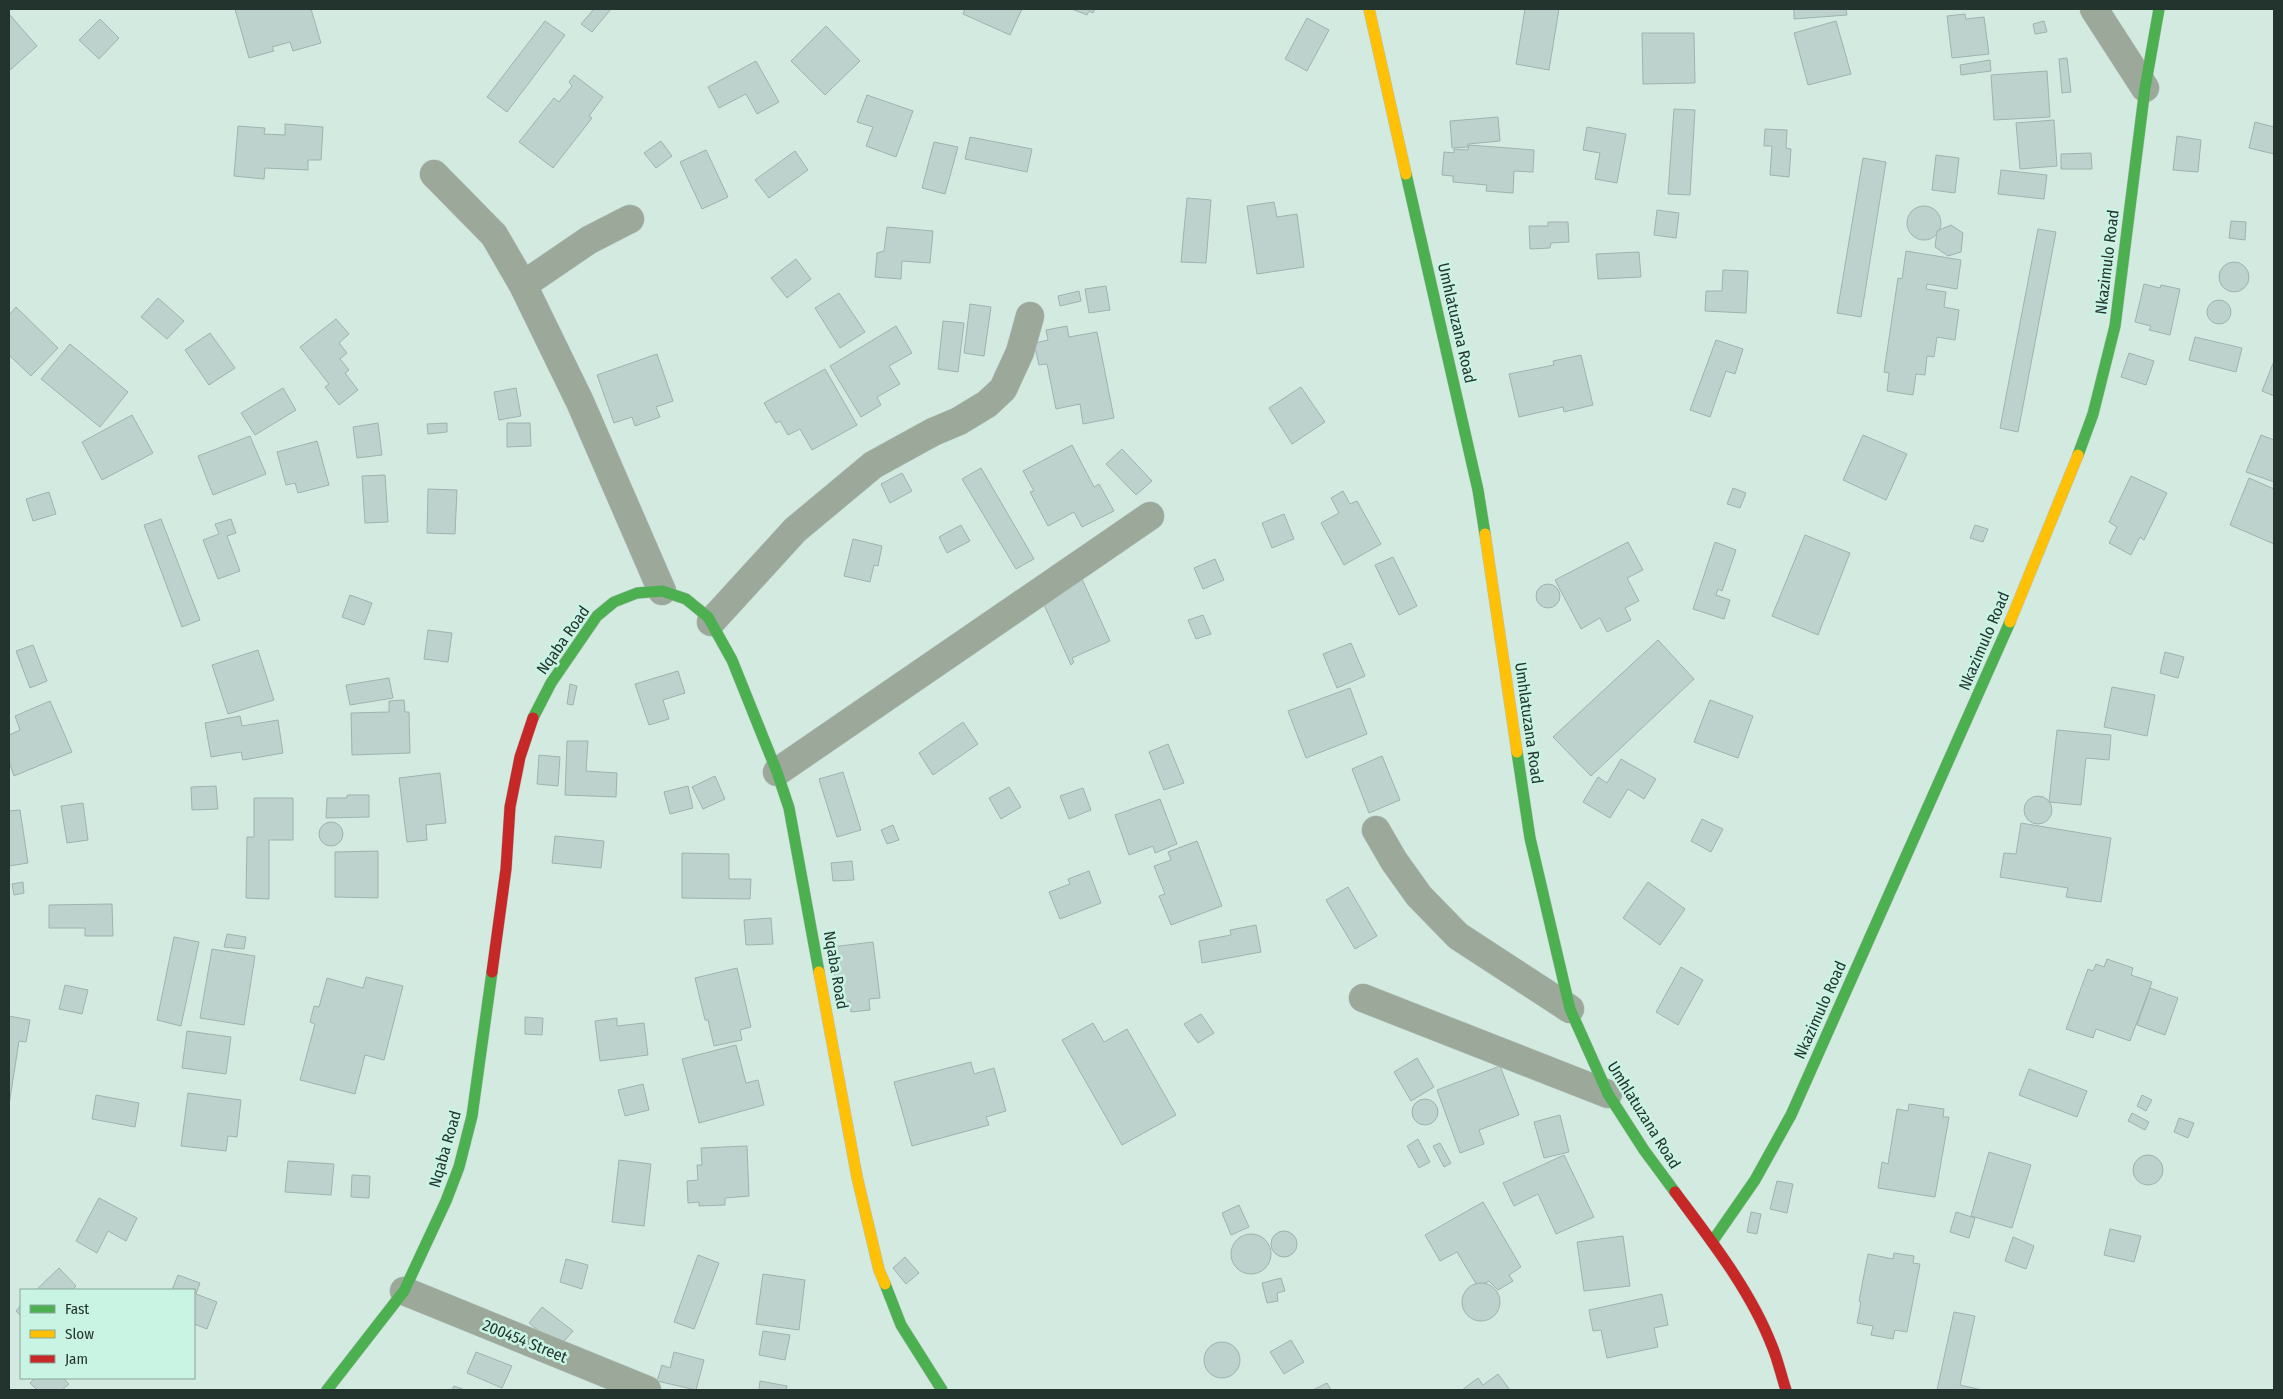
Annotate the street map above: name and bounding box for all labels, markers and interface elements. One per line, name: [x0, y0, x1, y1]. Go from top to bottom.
street label: Nkazimulo Road: [2091, 209, 2123, 315]
street label: Umhlatuzana Road: [1434, 261, 1480, 385]
street label: Nkazimulo Road: [1955, 589, 2013, 693]
street label: Nqaba Road: [532, 602, 594, 678]
street label: Umhlatuzana Road: [1511, 661, 1547, 785]
street label: Nqaba Road: [820, 929, 852, 1011]
street label: Nkazimulo Road: [1790, 958, 1850, 1062]
street label: Umhlatuzana Road: [1603, 1058, 1685, 1172]
street label: Nqaba Road: [425, 1108, 465, 1190]
legend: [20, 1289, 195, 1379]
text: Fast: [65, 1300, 89, 1318]
street label: 200454 Street: [480, 1315, 571, 1367]
text: Slow: [65, 1325, 94, 1343]
text: Jam: [65, 1350, 88, 1368]

